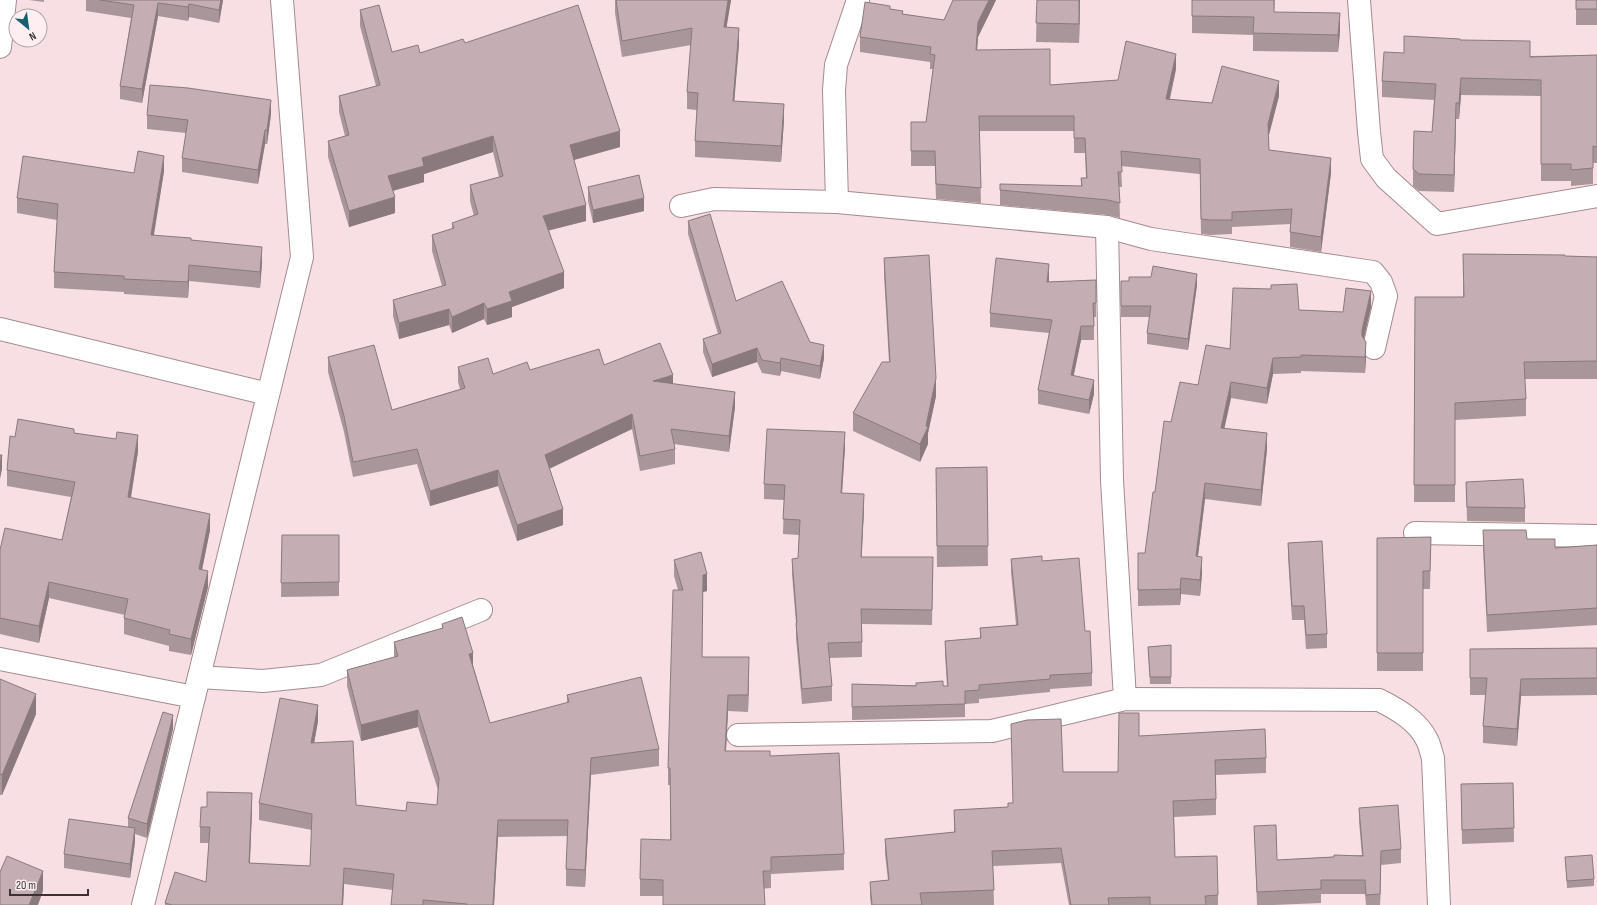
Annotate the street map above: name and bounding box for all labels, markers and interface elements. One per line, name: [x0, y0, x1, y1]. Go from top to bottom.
north arrow: [8, 8, 48, 48]
text: N: [27, 29, 38, 43]
scale bar: [10, 871, 88, 897]
text: 20 m: [16, 878, 36, 893]

